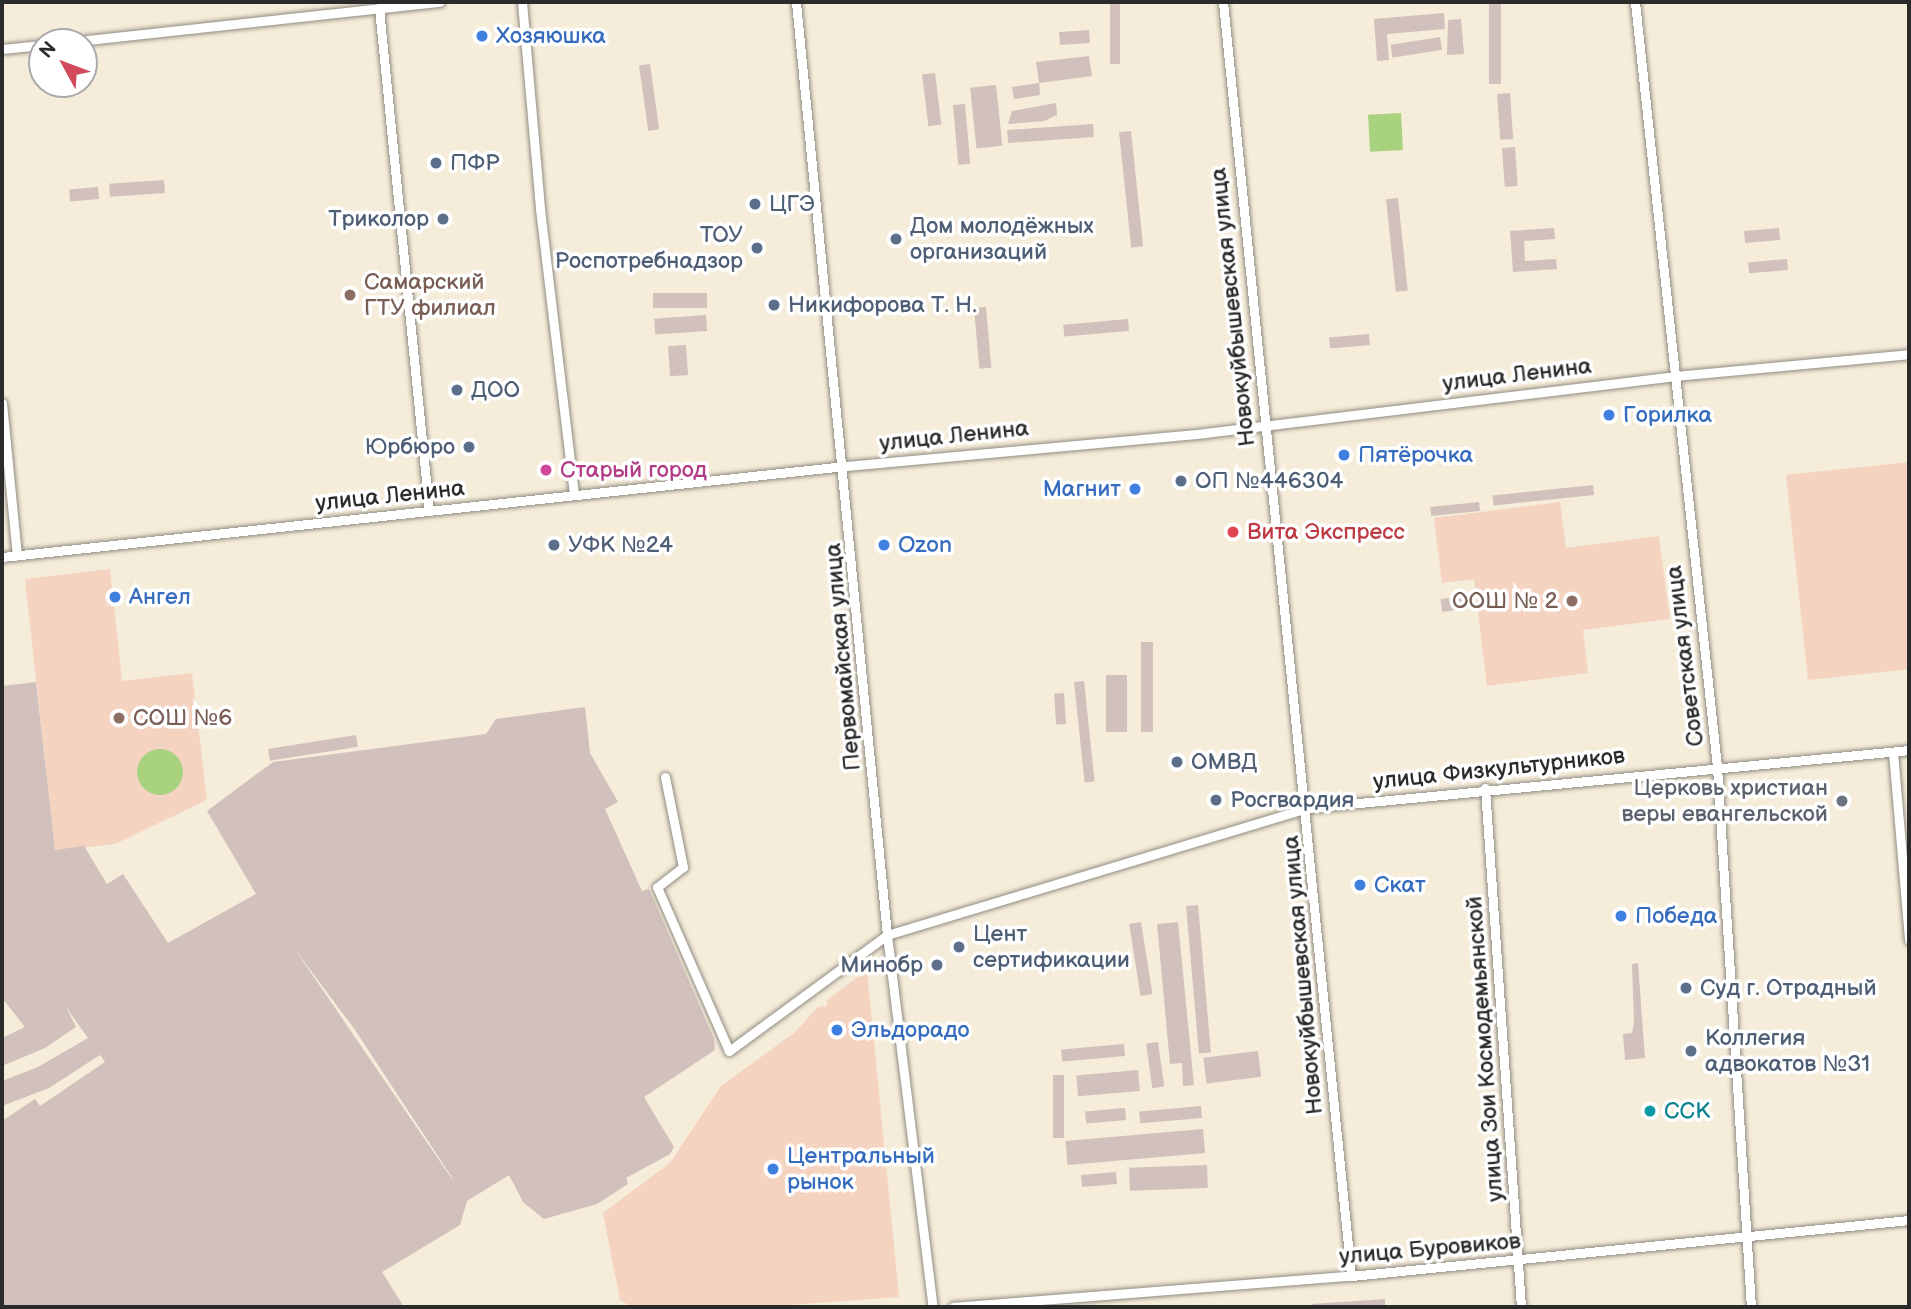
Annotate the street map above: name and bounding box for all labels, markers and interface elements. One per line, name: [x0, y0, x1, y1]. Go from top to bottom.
place label: Хозяюшка: [496, 22, 606, 50]
north arrow: [28, 28, 98, 98]
marker: Хозяюшка: [474, 28, 490, 44]
text: N: [35, 37, 62, 63]
place label: ПФР: [450, 149, 500, 177]
marker: ПФР: [428, 155, 444, 171]
street label: Новокуйбышевская улица: [1205, 166, 1261, 448]
place label: ЦГЭ: [769, 190, 815, 218]
marker: ЦГЭ: [747, 196, 763, 212]
place label: Триколор: [328, 205, 429, 233]
marker: Триколор: [435, 211, 451, 227]
place label: Дом молодёжных организаций: [910, 212, 1094, 266]
place label: ТОУ Роспотребнадзор: [555, 221, 743, 275]
marker: Дом молодёжных организаций: [888, 231, 904, 247]
marker: ТОУ Роспотребнадзор: [749, 240, 765, 256]
place label: Самарский ГТУ филиал: [364, 268, 496, 322]
marker: Самарский ГТУ филиал: [342, 287, 358, 303]
place label: Никифорова Т. Н.: [788, 291, 977, 319]
marker: Никифорова Т. Н.: [766, 297, 782, 313]
street label: улица Ленина: [1441, 352, 1593, 398]
place label: ДОО: [471, 376, 520, 404]
marker: ДОО: [449, 382, 465, 398]
place label: Горилка: [1623, 401, 1712, 429]
marker: Горилка: [1601, 407, 1617, 423]
street label: улица Ленина: [878, 414, 1030, 458]
place label: Юрбюро: [365, 433, 455, 461]
marker: Юрбюро: [461, 439, 477, 455]
place label: Пятёрочка: [1358, 441, 1473, 469]
marker: Пятёрочка: [1336, 447, 1352, 463]
place label: Старый город: [560, 456, 707, 484]
marker: Старый город: [538, 462, 554, 478]
place label: ОП №446304: [1195, 467, 1343, 495]
marker: ОП №446304: [1173, 473, 1189, 489]
street label: улица Ленина: [314, 474, 466, 518]
place label: Магнит: [1043, 475, 1121, 503]
marker: Магнит: [1127, 481, 1143, 497]
place label: Вита Экспресс: [1247, 518, 1405, 546]
marker: Вита Экспресс: [1225, 524, 1241, 540]
place label: УФК №24: [568, 531, 673, 559]
place label: Ozon: [898, 531, 952, 559]
marker: УФК №24: [546, 537, 562, 553]
marker: Ozon: [876, 537, 892, 553]
street label: Первомайская улица: [819, 542, 867, 772]
street label: Советская улица: [1660, 564, 1710, 748]
place label: Ангел: [129, 583, 191, 611]
place label: ООШ № 2: [1452, 587, 1558, 615]
marker: Ангел: [107, 589, 123, 605]
marker: ООШ № 2: [1564, 593, 1580, 609]
place label: СОШ №6: [133, 704, 232, 732]
marker: СОШ №6: [111, 710, 127, 726]
street label: улица Физкультурников: [1372, 742, 1626, 796]
place label: ОМВД: [1191, 748, 1258, 776]
marker: ОМВД: [1169, 754, 1185, 770]
place label: Церковь христиан веры евангельской: [1621, 774, 1828, 828]
place label: Росгвардия: [1230, 786, 1354, 814]
marker: Росгвардия: [1208, 792, 1224, 808]
marker: Церковь христиан веры евангельской: [1834, 793, 1850, 809]
street label: Новокуйбышевская улица: [1277, 834, 1329, 1116]
place label: Скат: [1374, 871, 1426, 899]
marker: Скат: [1352, 877, 1368, 893]
street label: улица Зои Космодемьянской: [1461, 895, 1509, 1203]
place label: Победа: [1635, 902, 1717, 930]
marker: Победа: [1613, 908, 1629, 924]
place label: Цент сертификации: [973, 920, 1130, 974]
marker: Цент сертификации: [951, 939, 967, 955]
place label: Минобр: [840, 951, 923, 979]
marker: Минобр: [929, 957, 945, 973]
place label: Суд г. Отрадный: [1700, 974, 1877, 1002]
marker: Суд г. Отрадный: [1678, 980, 1694, 996]
place label: Эльдорадо: [851, 1016, 970, 1044]
marker: Эльдорадо: [829, 1022, 845, 1038]
place label: Коллегия адвокатов №31: [1705, 1024, 1870, 1078]
marker: Коллегия адвокатов №31: [1683, 1043, 1699, 1059]
place label: ССК: [1664, 1097, 1710, 1125]
marker: ССК: [1642, 1103, 1658, 1119]
place label: Центральный рынок: [787, 1142, 935, 1196]
marker: Центральный рынок: [765, 1161, 781, 1177]
street label: улица Буровиков: [1338, 1227, 1522, 1271]

